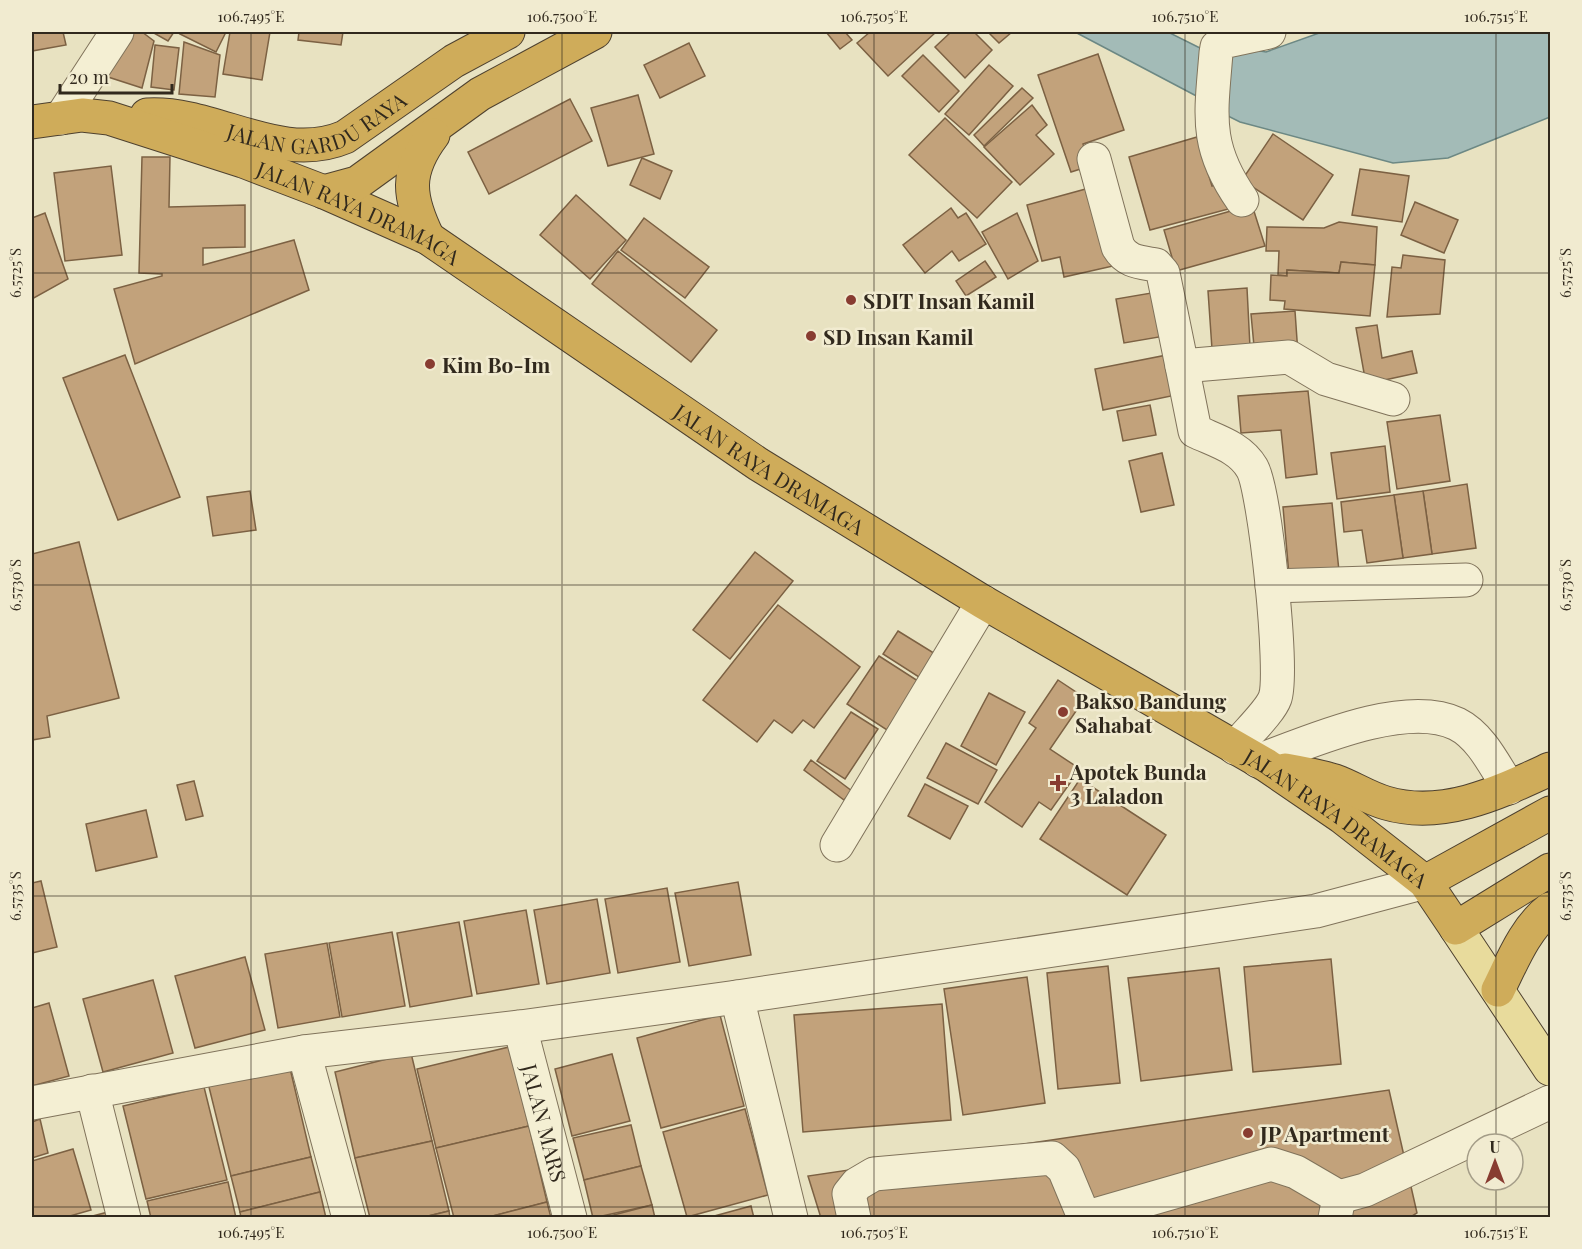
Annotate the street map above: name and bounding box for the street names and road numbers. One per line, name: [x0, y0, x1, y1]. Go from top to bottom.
street label: JALAN GARDU RAYA: [223, 85, 412, 159]
street label: JALAN RAYA DRAMAGA: [252, 153, 467, 271]
street label: JALAN RAYA DRAMAGA: [668, 396, 871, 541]
street label: JALAN RAYA DRAMAGA: [1238, 741, 1435, 894]
street label: JALAN MARS: [516, 1060, 574, 1185]

